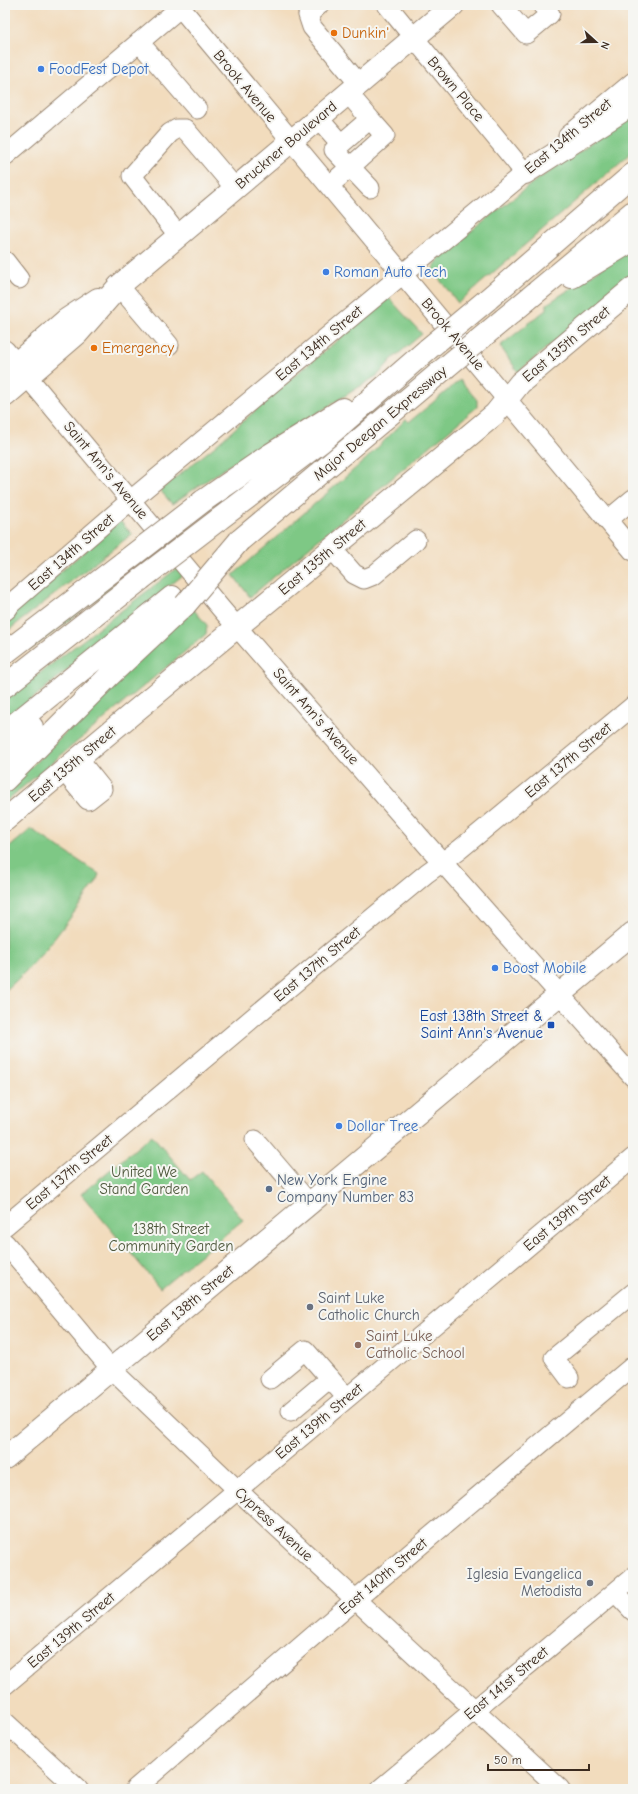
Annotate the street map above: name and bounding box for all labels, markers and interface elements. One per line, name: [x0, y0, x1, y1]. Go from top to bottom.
north arrow: [576, 22, 616, 62]
place label: Dunkin': [342, 24, 389, 42]
marker: Dunkin': [329, 28, 339, 38]
text: N: [598, 40, 612, 51]
street label: Brook Avenue: [210, 46, 281, 126]
street label: Brown Place: [424, 53, 489, 126]
place label: FoodFest Depot: [49, 60, 149, 78]
marker: FoodFest Depot: [36, 64, 46, 74]
street label: East 134th Street: [521, 94, 616, 178]
street label: Bruckner Boulevard: [232, 97, 340, 193]
place label: Roman Auto Tech: [334, 263, 447, 281]
marker: Roman Auto Tech: [321, 267, 331, 277]
street label: Brook Avenue: [418, 294, 489, 374]
street label: East 134th Street: [272, 301, 367, 385]
street label: East 135th Street: [519, 302, 614, 386]
place label: Emergency: [102, 339, 174, 357]
marker: Emergency: [89, 343, 99, 353]
street label: Major Deegan Expressway: [309, 362, 451, 484]
street label: Saint Ann's Avenue: [60, 417, 152, 523]
street label: East 134th Street: [24, 509, 118, 594]
street label: East 135th Street: [275, 515, 370, 599]
street label: Saint Ann's Avenue: [269, 664, 363, 768]
street label: East 137th Street: [521, 718, 616, 802]
street label: East 135th Street: [25, 722, 120, 806]
street label: East 137th Street: [270, 922, 365, 1006]
place label: Boost Mobile: [503, 959, 587, 977]
marker: Boost Mobile: [490, 963, 500, 973]
place label: East 138th Street & Saint Ann's Avenue: [420, 1007, 543, 1042]
marker: East 138th Street & Saint Ann's Avenue: [546, 1020, 556, 1030]
place label: Dollar Tree: [347, 1117, 419, 1135]
marker: Dollar Tree: [334, 1121, 344, 1131]
street label: East 137th Street: [22, 1130, 117, 1214]
park label: United We Stand Garden: [100, 1163, 188, 1198]
place label: New York Engine Company Number 83: [277, 1171, 414, 1206]
street label: East 139th Street: [520, 1171, 615, 1255]
marker: New York Engine Company Number 83: [264, 1184, 274, 1194]
park label: 138th Street Community Garden: [108, 1220, 234, 1255]
street label: East 138th Street: [143, 1261, 238, 1345]
place label: Saint Luke Catholic Church: [318, 1289, 420, 1324]
marker: Saint Luke Catholic Church: [305, 1302, 315, 1312]
place label: Saint Luke Catholic School: [366, 1327, 465, 1362]
marker: Saint Luke Catholic School: [353, 1340, 363, 1350]
street label: East 139th Street: [272, 1379, 367, 1463]
street label: Cypress Avenue: [231, 1483, 317, 1565]
street label: East 140th Street: [335, 1533, 431, 1618]
place label: Iglesia Evangelica Metodista: [467, 1565, 582, 1600]
marker: Iglesia Evangelica Metodista: [585, 1578, 595, 1588]
street label: East 139th Street: [24, 1588, 119, 1672]
street label: East 141st Street: [460, 1642, 552, 1723]
scale bar: [488, 1746, 589, 1772]
text: 50 m: [494, 1753, 522, 1767]

